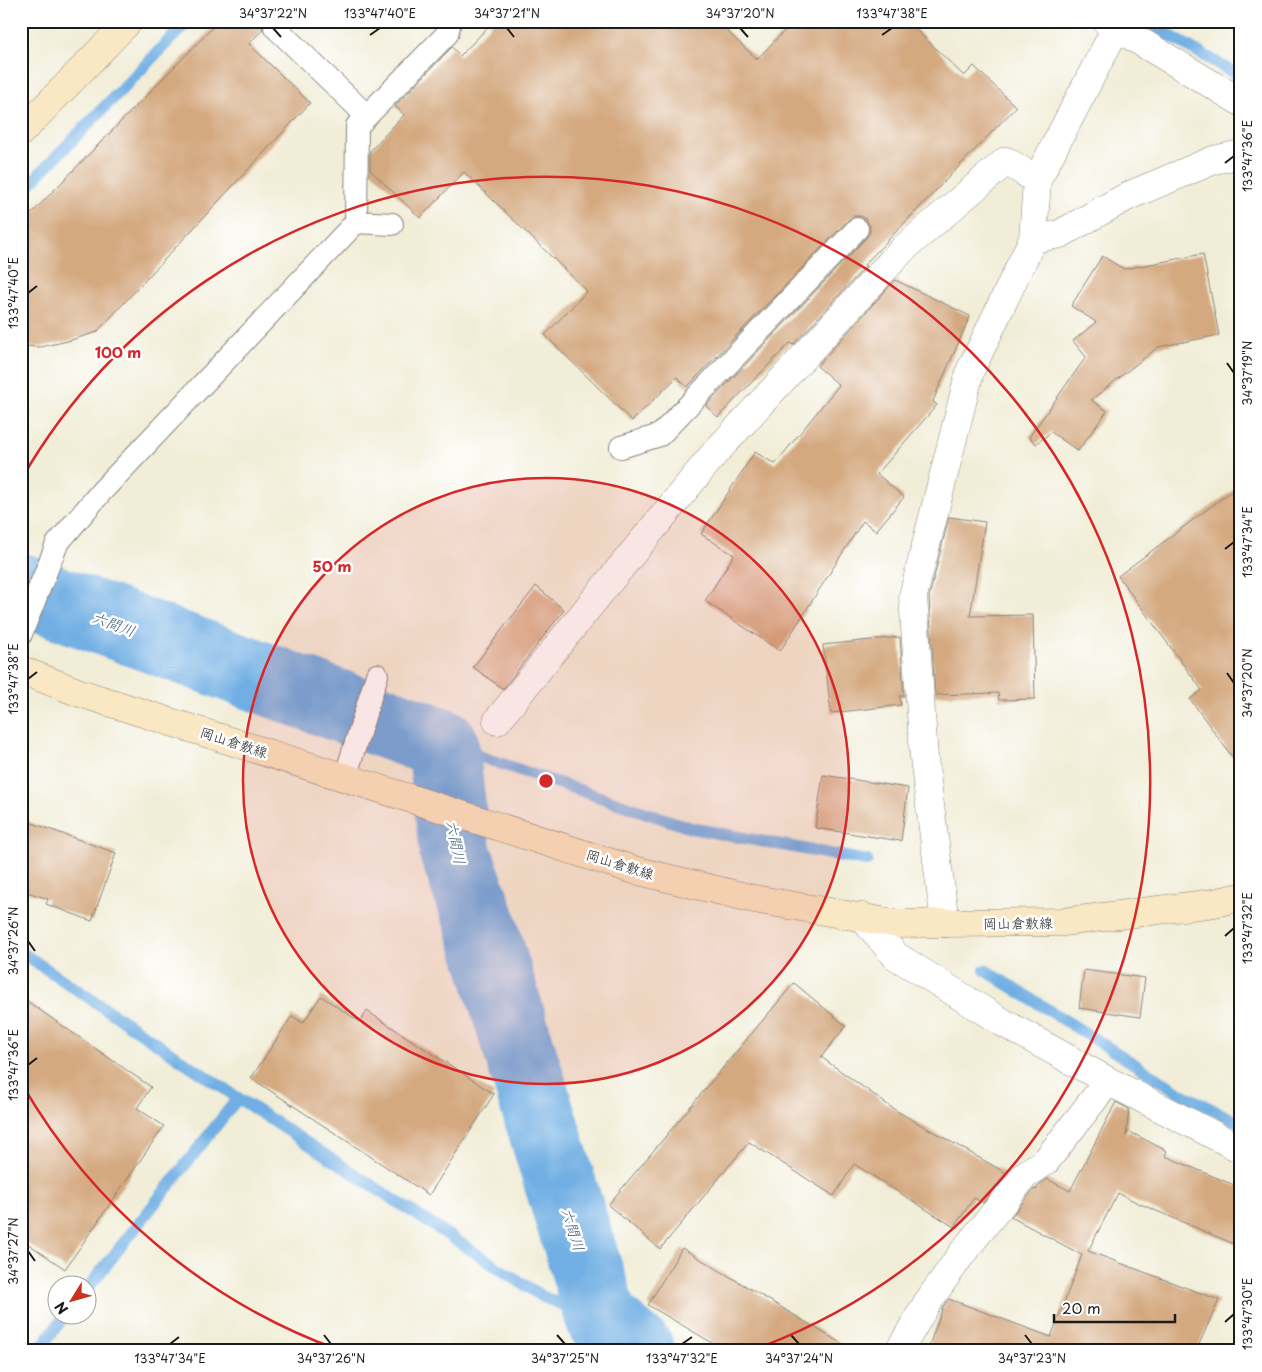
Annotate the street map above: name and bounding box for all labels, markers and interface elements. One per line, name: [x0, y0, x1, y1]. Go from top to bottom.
text: 34°37'22"N: [239, 4, 307, 22]
text: 133°47'40"E: [344, 4, 416, 22]
text: 34°37'21"N: [474, 4, 540, 22]
text: 34°37'20"N: [705, 4, 775, 22]
text: 133°47'38"E: [856, 4, 928, 22]
text: 133°47'36"E: [1238, 120, 1256, 192]
text: 133°47'40"E: [4, 257, 22, 329]
text: 100 m: [95, 340, 141, 363]
text: 34°37'19"N: [1238, 341, 1256, 405]
text: 133°47'34"E: [1238, 506, 1256, 578]
text: 50 m: [313, 554, 351, 577]
water label: 六間川: [89, 604, 139, 642]
text: 133°47'38"E: [4, 643, 22, 715]
text: 34°37'20"N: [1238, 648, 1256, 718]
street label: 岡山倉敷線: [197, 721, 271, 763]
centre of rings: [537, 772, 555, 790]
water label: 六間川: [441, 818, 473, 866]
street label: 岡山倉敷線: [583, 844, 657, 884]
text: 133°47'32"E: [1238, 892, 1256, 964]
text: 34°37'26"N: [4, 907, 22, 975]
street label: 岡山倉敷線: [983, 912, 1053, 934]
text: 133°47'36"E: [4, 1029, 22, 1101]
water label: 六間川: [556, 1204, 592, 1254]
text: 34°37'27"N: [4, 1217, 22, 1285]
north arrow: [48, 1274, 98, 1324]
text: 133°47'30"E: [1238, 1278, 1256, 1350]
scale bar: [1054, 1292, 1176, 1324]
text: 20 m: [1062, 1296, 1101, 1319]
text: N: [49, 1297, 73, 1319]
text: 133°47'34"E: [134, 1349, 206, 1367]
text: 34°37'26"N: [297, 1349, 365, 1367]
text: 34°37'25"N: [531, 1349, 599, 1367]
text: 133°47'32"E: [646, 1349, 718, 1367]
text: 34°37'24"N: [765, 1349, 833, 1367]
text: 34°37'23"N: [998, 1349, 1066, 1367]

